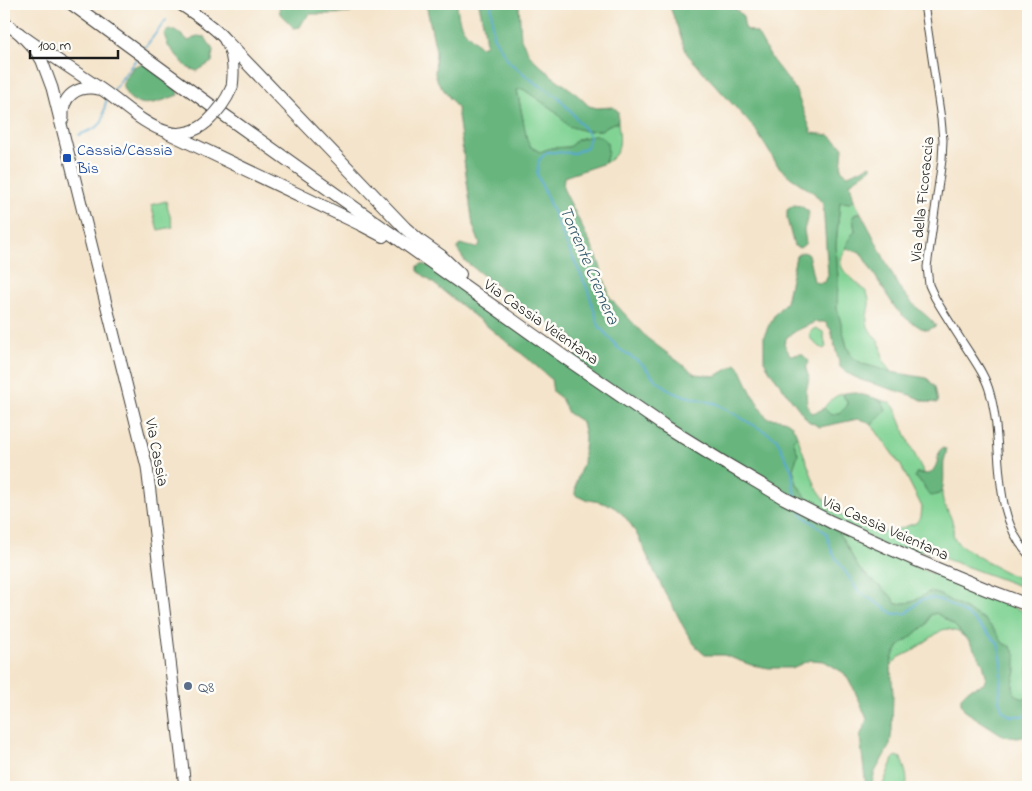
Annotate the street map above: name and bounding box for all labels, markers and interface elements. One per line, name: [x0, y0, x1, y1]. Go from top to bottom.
scale bar: [30, 28, 118, 60]
text: 100 m: [38, 35, 71, 57]
street label: Via della Ficoraccia: [904, 135, 942, 264]
place label: Cassia/Cassia Bis: [76, 139, 172, 181]
marker: Cassia/Cassia Bis: [61, 152, 73, 164]
water label: Torrente Cremera: [551, 202, 625, 329]
street label: Via Cassia Veientana: [477, 273, 604, 372]
street label: Via Cassia: [137, 415, 174, 489]
street label: Via Cassia Veientana: [817, 490, 952, 567]
place label: Q8: [198, 676, 214, 700]
marker: Q8: [182, 680, 194, 692]

